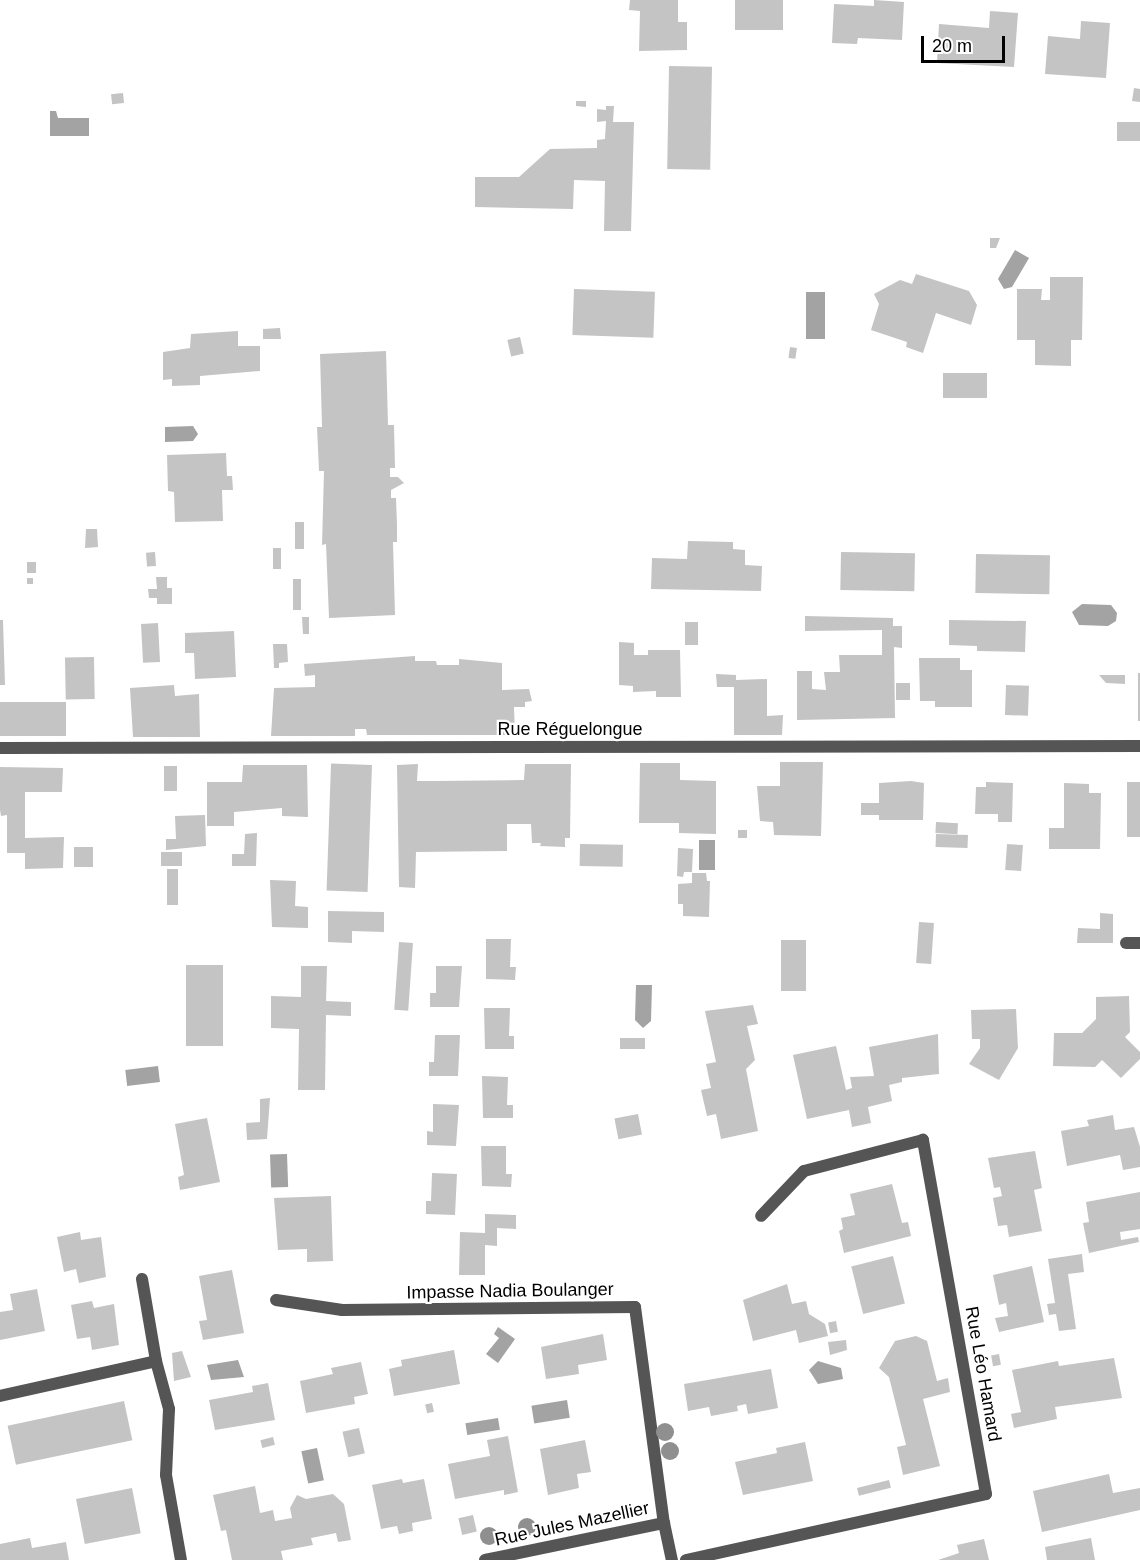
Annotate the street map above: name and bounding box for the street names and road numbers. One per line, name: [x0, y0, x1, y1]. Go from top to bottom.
street label: Rue Réguelongue: [497, 718, 643, 740]
street label: Impasse Nadia Boulanger: [406, 1278, 614, 1304]
street label: Rue Léo Hamard: [960, 1305, 1006, 1443]
street label: Rue Jules Mazellier: [493, 1497, 651, 1551]

